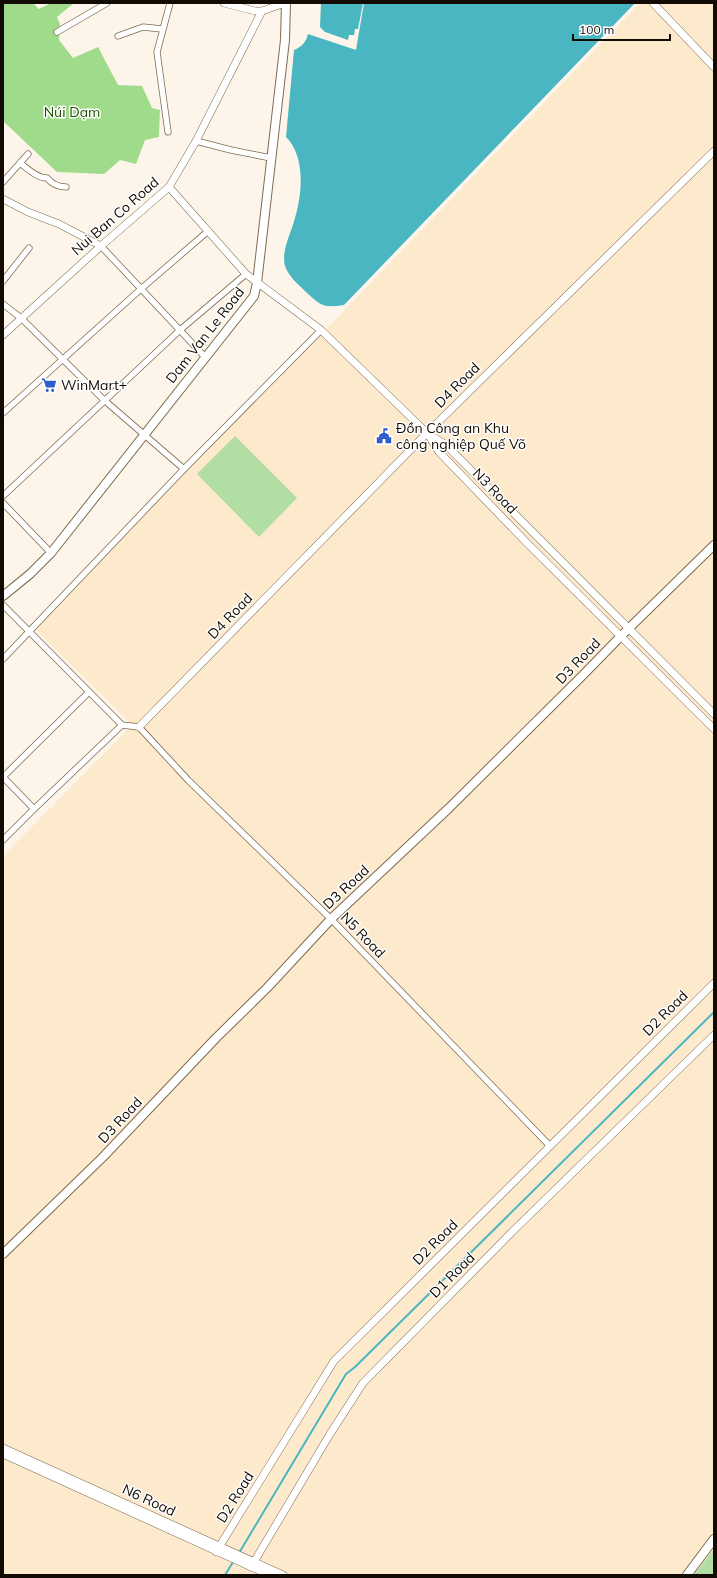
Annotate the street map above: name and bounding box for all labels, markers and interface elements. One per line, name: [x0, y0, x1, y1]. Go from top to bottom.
scale bar: [573, 16, 670, 42]
text: 100 m: [579, 22, 614, 37]
park label: Núi Dạm: [44, 103, 100, 121]
street label: Nui Ban Co Road: [67, 173, 163, 259]
street label: Dam Van Le Road: [162, 283, 248, 387]
street label: D4 Road: [431, 359, 483, 411]
supermarket icon: WinMart+: [40, 376, 58, 394]
place label: WinMart+: [61, 376, 127, 394]
place label: Đồn Công an Khu công nghiệp Quế Võ: [396, 419, 526, 453]
public building icon: Đồn Công an Khu công nghiệp Quế Võ: [375, 427, 393, 445]
street label: N3 Road: [469, 464, 521, 518]
street label: D4 Road: [204, 589, 256, 643]
street label: D3 Road: [552, 634, 604, 688]
street label: D3 Road: [319, 861, 373, 913]
street label: N5 Road: [337, 908, 389, 962]
street label: D2 Road: [639, 987, 691, 1039]
street label: D3 Road: [94, 1093, 146, 1147]
street label: D2 Road: [409, 1216, 461, 1268]
street label: D1 Road: [426, 1249, 478, 1301]
street label: D2 Road: [212, 1468, 258, 1526]
street label: N6 Road: [119, 1480, 179, 1520]

